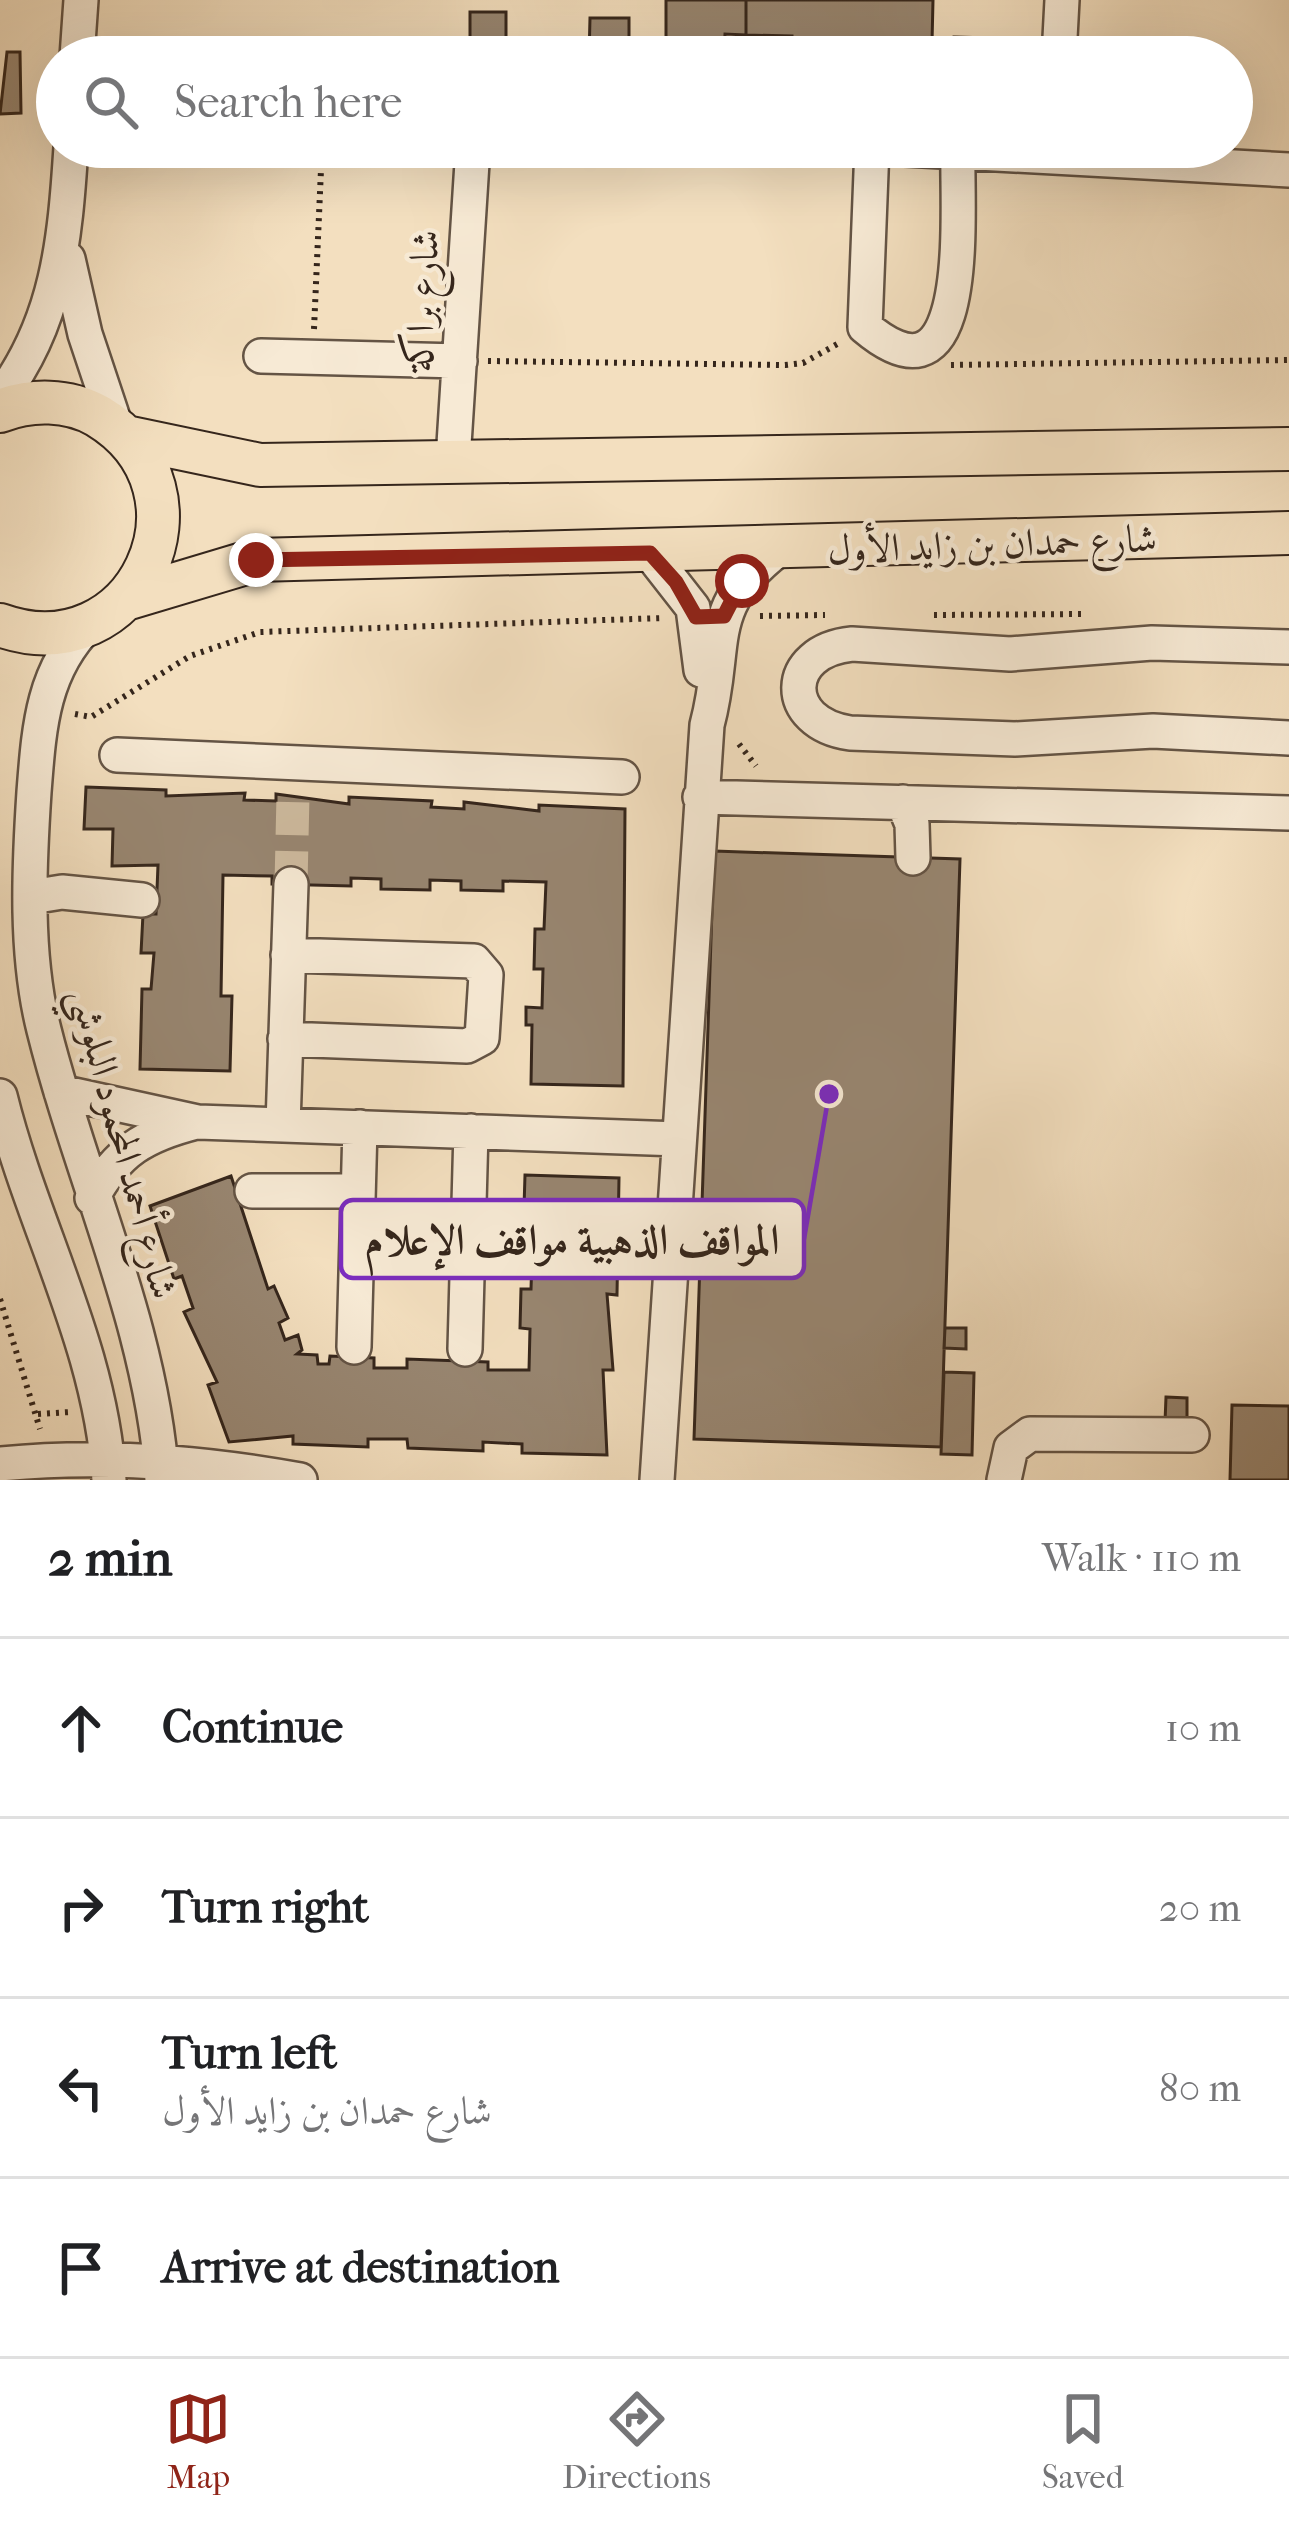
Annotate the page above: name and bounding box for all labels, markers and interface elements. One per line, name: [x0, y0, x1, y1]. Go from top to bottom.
search box: [36, 36, 1253, 168]
icon: search: [78, 69, 144, 135]
text: Search here: [174, 76, 402, 129]
street label: شارع براكة: [394, 229, 458, 376]
street label: شارع حمدان بن زايد الأول: [826, 512, 1158, 582]
route end: [229, 533, 283, 587]
route start: [715, 554, 769, 608]
street label: شارع أحمد المحمود البلوشي: [48, 982, 192, 1307]
callout: المواقف الذهبية مواقف الإعلام: [341, 1200, 804, 1278]
text: المواقف الذهبية مواقف الإعلام: [364, 1216, 780, 1277]
text: 2 min: [48, 1528, 172, 1588]
text: Walk · 110 m: [1042, 1535, 1241, 1581]
icon: ahead: [48, 1695, 114, 1761]
text: Continue: [162, 1701, 343, 1754]
text: 10 m: [1165, 1705, 1241, 1751]
icon: right: [48, 1875, 114, 1941]
text: Turn right: [162, 1881, 369, 1934]
text: 20 m: [1159, 1885, 1241, 1931]
text: Turn left: [162, 2027, 337, 2080]
icon: left: [48, 2055, 114, 2121]
text: 80 m: [1159, 2065, 1241, 2111]
text: شارع حمدان بن زايد الأول: [162, 2088, 492, 2134]
icon: arrive: [48, 2235, 114, 2301]
text: Arrive at destination: [162, 2241, 559, 2294]
tab: Map: [165, 2386, 231, 2497]
tab: Directions: [562, 2386, 711, 2497]
tab: Saved: [1042, 2386, 1124, 2497]

